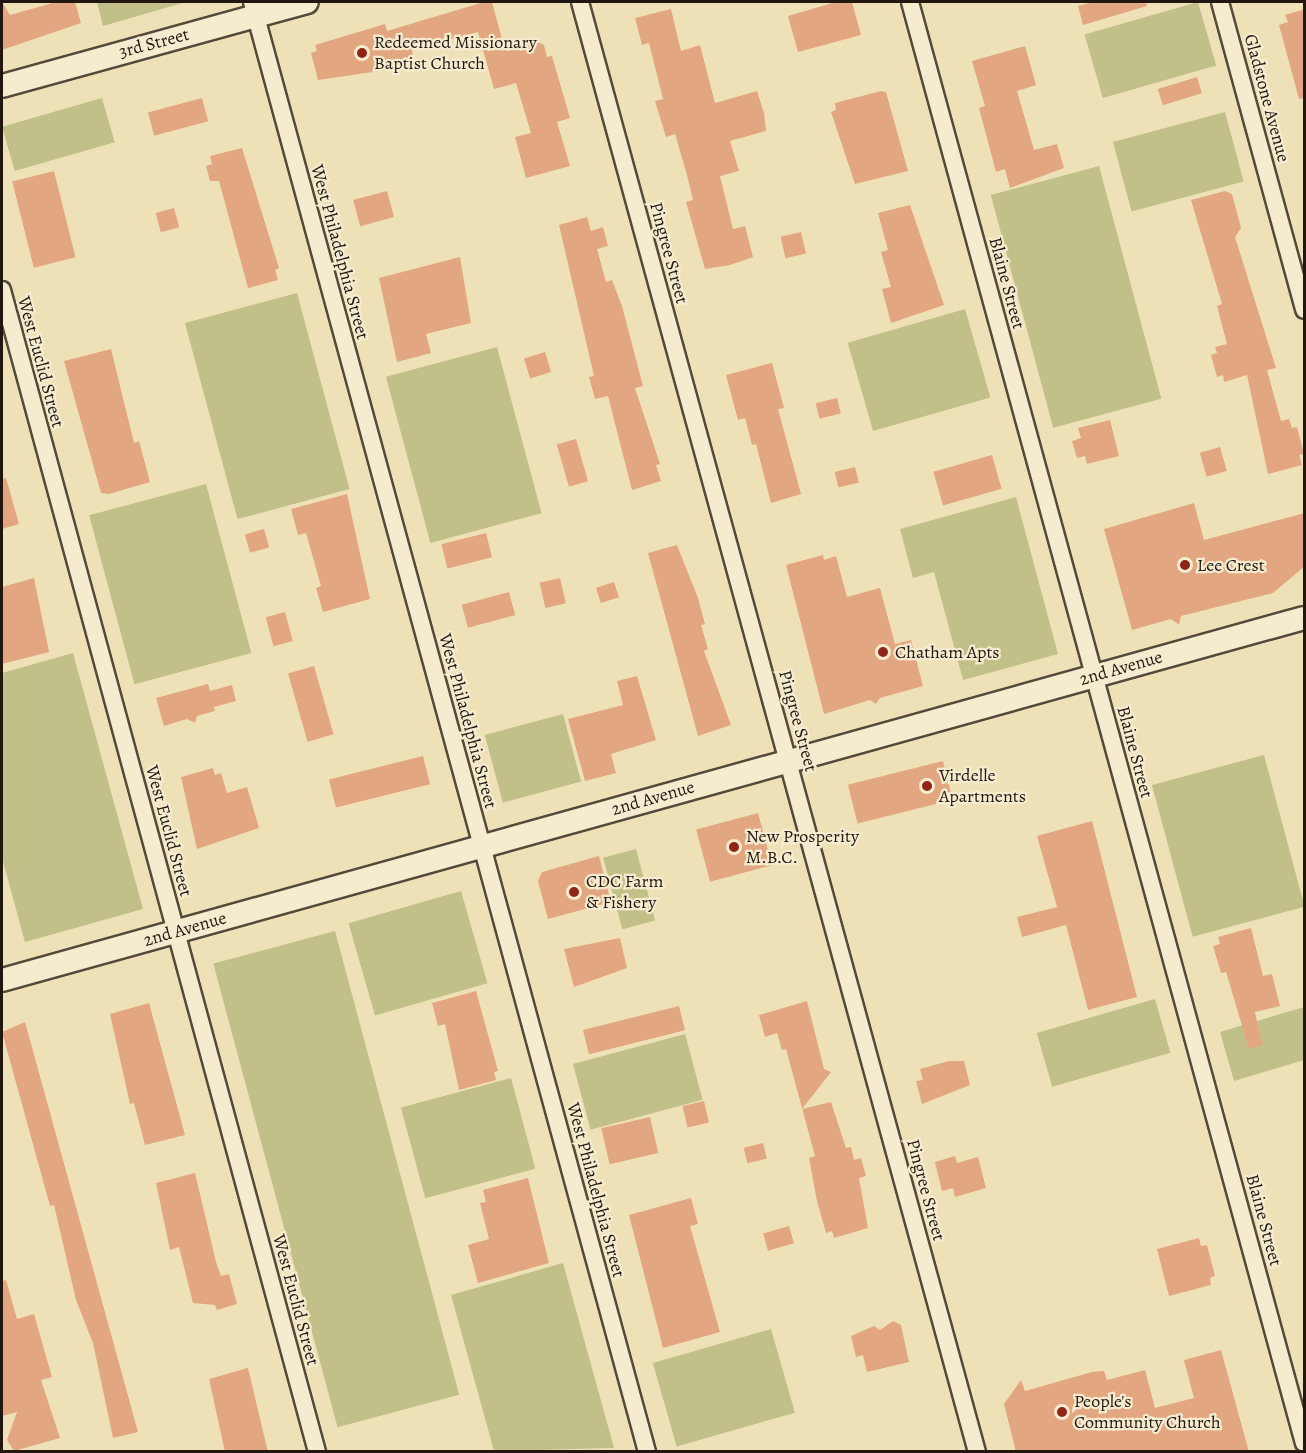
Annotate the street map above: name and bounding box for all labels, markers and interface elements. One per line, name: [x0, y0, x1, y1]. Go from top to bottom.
street label: 3rd Street: [117, 23, 191, 63]
place label: Redeemed Missionary Baptist Church: [374, 32, 537, 74]
street label: Gladstone Avenue: [1240, 32, 1294, 164]
marker: Redeemed Missionary Baptist Church: [355, 46, 369, 60]
street label: West Philadelphia Street: [306, 162, 374, 342]
street label: Pingree Street: [645, 200, 693, 306]
street label: Blaine Street: [984, 235, 1030, 331]
street label: West Euclid Street: [13, 294, 69, 430]
place label: Lee Crest: [1197, 554, 1265, 576]
marker: Lee Crest: [1178, 558, 1192, 572]
street label: West Philadelphia Street: [434, 631, 502, 811]
place label: Chatham Apts: [895, 641, 1000, 663]
marker: Chatham Apts: [876, 645, 890, 659]
street label: 2nd Avenue: [1077, 646, 1165, 690]
street label: Pingree Street: [774, 668, 822, 774]
street label: Blaine Street: [1112, 704, 1158, 800]
street label: West Euclid Street: [141, 763, 197, 899]
place label: Virdelle Apartments: [939, 765, 1026, 808]
street label: 2nd Avenue: [609, 776, 697, 820]
marker: Virdelle Apartments: [920, 779, 934, 793]
place label: New Prosperity M.B.C.: [746, 826, 859, 868]
marker: New Prosperity M.B.C.: [727, 840, 741, 854]
place label: CDC Farm & Fishery: [586, 871, 663, 914]
marker: CDC Farm & Fishery: [567, 885, 581, 899]
street label: 2nd Avenue: [141, 907, 229, 951]
street label: West Philadelphia Street: [562, 1100, 630, 1280]
street label: Pingree Street: [902, 1137, 950, 1243]
street label: Blaine Street: [1241, 1172, 1287, 1268]
street label: West Euclid Street: [268, 1232, 324, 1368]
place label: People's Community Church: [1074, 1391, 1221, 1434]
marker: People's Community Church: [1055, 1405, 1069, 1419]

